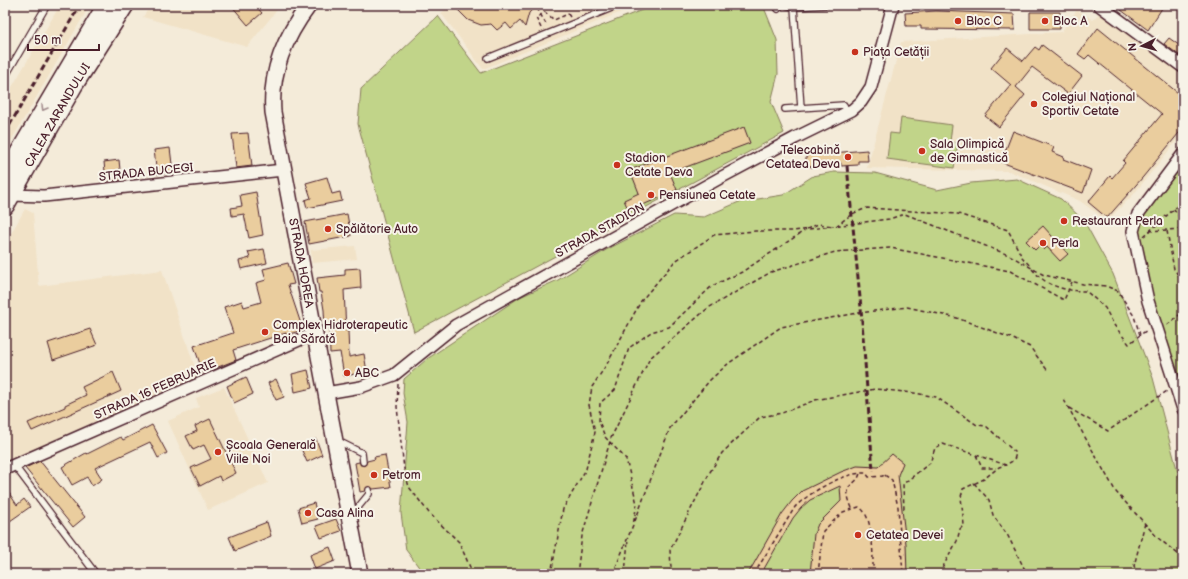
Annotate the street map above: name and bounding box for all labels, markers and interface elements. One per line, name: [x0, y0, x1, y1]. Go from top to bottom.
place label: Bloc C: [966, 14, 1002, 29]
place label: Bloc A: [1053, 14, 1088, 29]
marker: Bloc C: [953, 16, 963, 26]
marker: Bloc A: [1040, 16, 1050, 26]
scale bar: [28, 26, 99, 52]
north arrow: [1122, 26, 1162, 66]
text: 50 m: [34, 33, 61, 48]
text: N: [1126, 42, 1139, 52]
place label: Piața Cetății: [863, 45, 930, 60]
marker: Piața Cetății: [850, 47, 860, 57]
street label: CALEA ZARANDULUI: [22, 60, 94, 170]
place label: Colegiul Național Sportiv Cetate: [1042, 90, 1135, 119]
marker: Colegiul Național Sportiv Cetate: [1029, 99, 1039, 109]
one-way arrow: [41, 104, 48, 111]
place label: Sala Olimpică de Gimnastică: [930, 137, 1008, 166]
place label: Telecabină Cetatea Deva: [766, 143, 840, 172]
marker: Sala Olimpică de Gimnastică: [917, 146, 927, 156]
place label: Stadion Cetate Deva: [625, 151, 693, 180]
marker: Telecabină Cetatea Deva: [843, 152, 853, 162]
street label: STRADA BUCEGI: [98, 160, 194, 185]
marker: Stadion Cetate Deva: [612, 160, 622, 170]
place label: Pensiunea Cetate: [659, 188, 756, 203]
marker: Pensiunea Cetate: [646, 190, 656, 200]
street label: STRADA STADION: [553, 200, 648, 261]
place label: Restaurant Perla: [1072, 214, 1163, 229]
marker: Restaurant Perla: [1059, 216, 1069, 226]
street label: STRADA HOREA: [285, 217, 317, 310]
place label: Spălătorie Auto: [336, 222, 418, 237]
marker: Spălătorie Auto: [323, 224, 333, 234]
place label: Perla: [1051, 236, 1079, 251]
marker: Perla: [1038, 238, 1048, 248]
place label: Complex Hidroterapeutic Baia Sărată: [273, 318, 408, 347]
marker: Complex Hidroterapeutic Baia Sărată: [260, 327, 270, 337]
street label: STRADA 16 FEBRUARIE: [92, 356, 219, 423]
place label: ABC: [355, 366, 380, 381]
marker: ABC: [342, 368, 352, 378]
place label: Școala Generală Viile Noi: [226, 438, 316, 467]
marker: Școala Generală Viile Noi: [213, 447, 223, 457]
place label: Petrom: [382, 468, 421, 483]
marker: Petrom: [369, 470, 379, 480]
place label: Casa Alina: [316, 506, 374, 521]
marker: Casa Alina: [303, 508, 313, 518]
place label: Cetatea Devei: [866, 528, 944, 543]
marker: Cetatea Devei: [853, 530, 863, 540]

